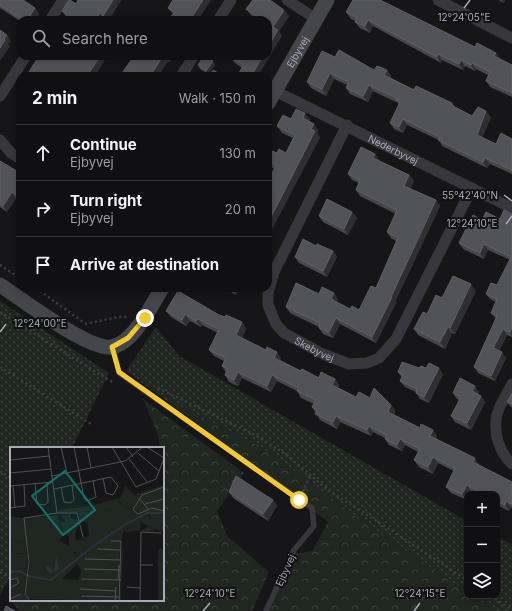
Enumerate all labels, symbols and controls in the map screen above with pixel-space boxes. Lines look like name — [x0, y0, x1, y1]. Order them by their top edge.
text: 12°24'05"E — [437, 11, 491, 23]
search box — [16, 16, 272, 60]
icon: search — [30, 27, 52, 49]
text: Search here — [62, 29, 148, 48]
street label: Ejbyvej — [284, 34, 311, 69]
text: 2 min — [32, 88, 77, 108]
text: Walk · 150 m — [179, 90, 256, 106]
street label: Nederbyvej — [366, 132, 420, 167]
text: Continue — [70, 135, 137, 154]
icon: ahead — [32, 142, 54, 164]
text: 130 m — [219, 145, 256, 161]
text: Ejbyvej — [70, 154, 114, 170]
text: 55°42'40"N — [442, 189, 498, 201]
text: Turn right — [70, 191, 142, 210]
icon: right — [32, 198, 54, 220]
text: 20 m — [225, 201, 256, 217]
text: Ejbyvej — [70, 210, 114, 226]
text: 12°24'10"E — [446, 217, 498, 229]
icon: arrive — [32, 254, 54, 276]
text: Arrive at destination — [70, 255, 219, 274]
route end — [136, 309, 154, 327]
text: 12°24'00"E — [13, 317, 67, 329]
street label: Skebyvej — [293, 334, 336, 364]
inset map — [10, 447, 164, 601]
route start — [290, 491, 308, 509]
map controls — [464, 491, 500, 599]
button: + — [464, 491, 500, 527]
button: − — [464, 527, 500, 563]
street label: Ejbyvej — [273, 552, 297, 588]
button: layers — [464, 563, 500, 599]
text: 12°24'10"E — [184, 587, 236, 599]
text: 12°24'15"E — [395, 587, 445, 599]

